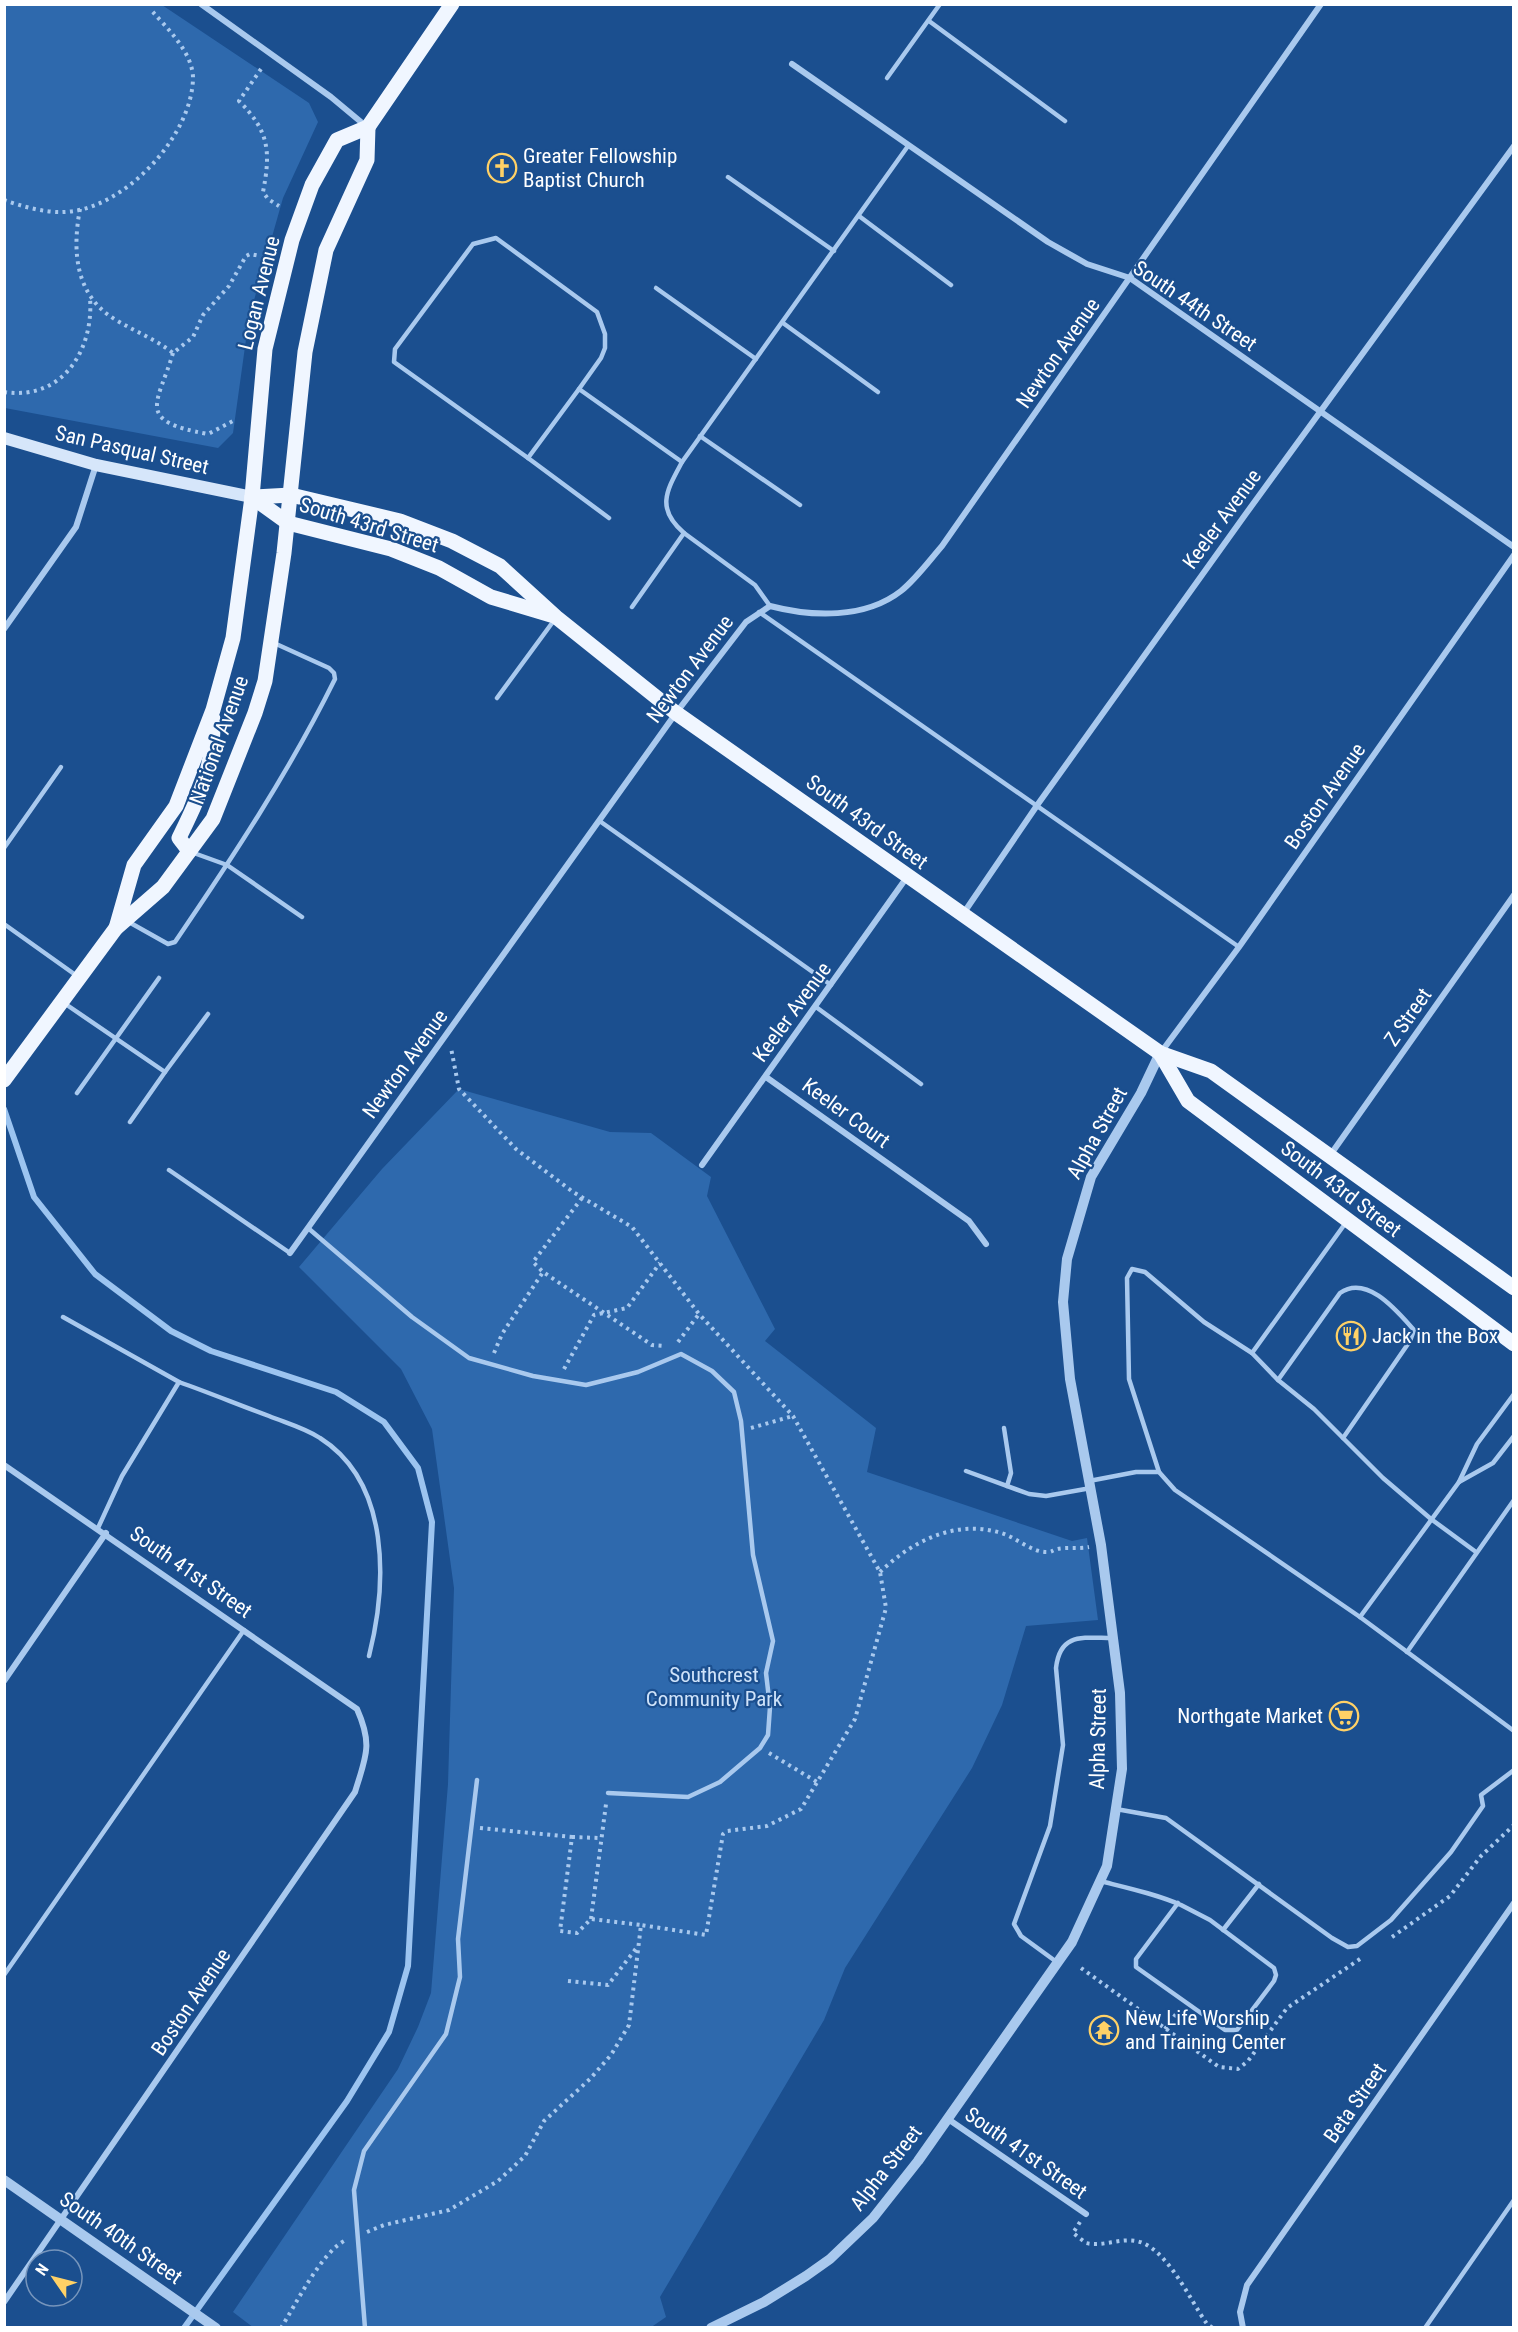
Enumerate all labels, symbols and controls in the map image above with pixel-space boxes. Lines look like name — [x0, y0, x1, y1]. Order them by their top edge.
place label: Greater Fellowship Baptist Church — [523, 144, 677, 192]
church icon: Greater Fellowship Baptist Church — [486, 152, 518, 184]
street label: Logan Avenue — [233, 233, 285, 352]
street label: South 44th Street — [1129, 256, 1261, 356]
street label: Newton Avenue — [1011, 293, 1105, 413]
street label: San Pasqual Street — [53, 421, 211, 479]
street label: Keeler Avenue — [1178, 464, 1266, 573]
street label: South 43rd Street — [297, 492, 441, 558]
street label: Newton Avenue — [642, 610, 738, 728]
street label: National Avenue — [185, 672, 253, 808]
street label: Boston Avenue — [1280, 738, 1370, 854]
street label: South 43rd Street — [802, 770, 932, 874]
street label: Keeler Avenue — [748, 957, 836, 1066]
street label: Z Street — [1380, 983, 1436, 1051]
street label: Newton Avenue — [358, 1005, 453, 1123]
street label: Keeler Court — [797, 1073, 895, 1153]
street label: Alpha Street — [1062, 1083, 1132, 1183]
street label: South 43rd Street — [1276, 1136, 1406, 1242]
restaurant icon: Jack in the Box — [1335, 1320, 1367, 1352]
place label: Jack in the Box — [1372, 1324, 1498, 1348]
street label: South 41st Street — [125, 1521, 257, 1623]
park label: Southcrest Community Park — [646, 1663, 783, 1711]
street label: Alpha Street — [1085, 1688, 1111, 1790]
supermarket icon: Northgate Market — [1328, 1700, 1360, 1732]
place label: Northgate Market — [1177, 1704, 1323, 1728]
street label: Boston Avenue — [146, 1944, 236, 2060]
place label: New Life Worship and Training Center — [1125, 2006, 1286, 2054]
temple icon: New Life Worship and Training Center — [1088, 2014, 1120, 2046]
street label: Beta Street — [1319, 2059, 1391, 2147]
street label: South 41st Street — [960, 2102, 1092, 2204]
street label: Alpha Street — [845, 2121, 927, 2215]
street label: South 40th Street — [55, 2187, 187, 2289]
north arrow — [24, 2248, 84, 2308]
text: N — [32, 2260, 53, 2279]

